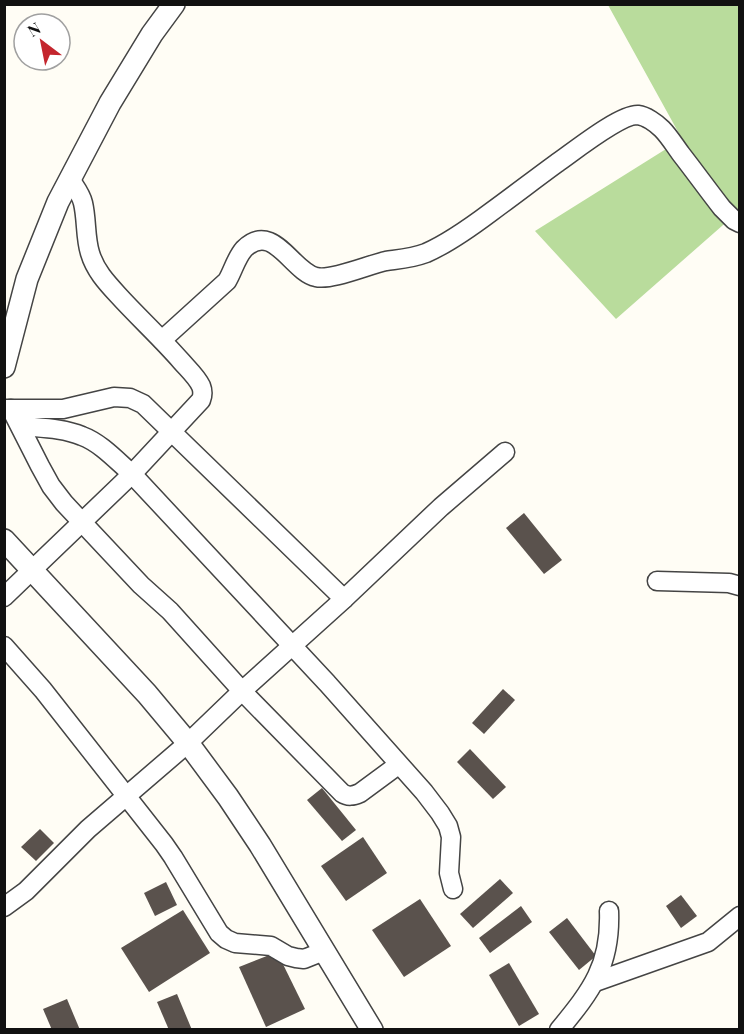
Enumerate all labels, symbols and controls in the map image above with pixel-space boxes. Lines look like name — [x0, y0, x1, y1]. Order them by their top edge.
north arrow — [12, 12, 72, 72]
text: N — [23, 17, 45, 41]

